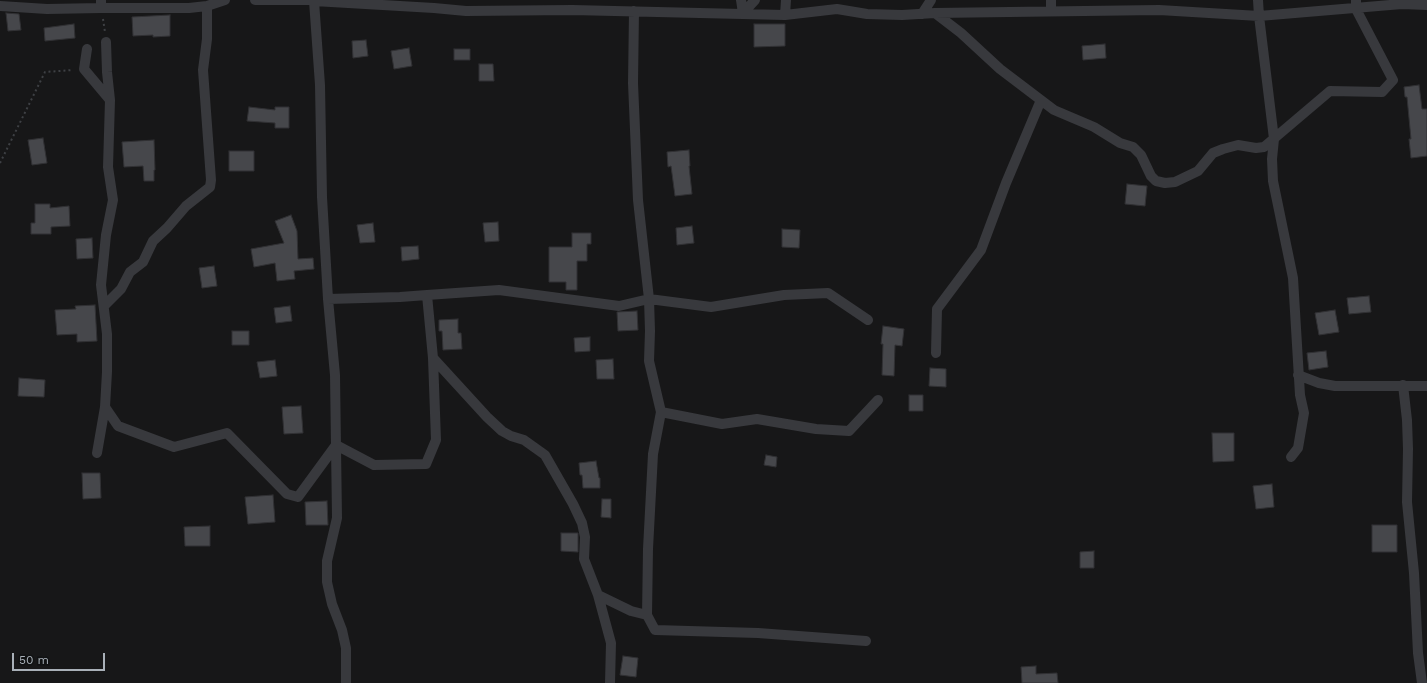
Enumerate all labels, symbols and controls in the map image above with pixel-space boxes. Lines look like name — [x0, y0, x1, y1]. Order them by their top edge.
scale bar — [14, 645, 107, 671]
text: 50 m — [19, 653, 49, 667]

